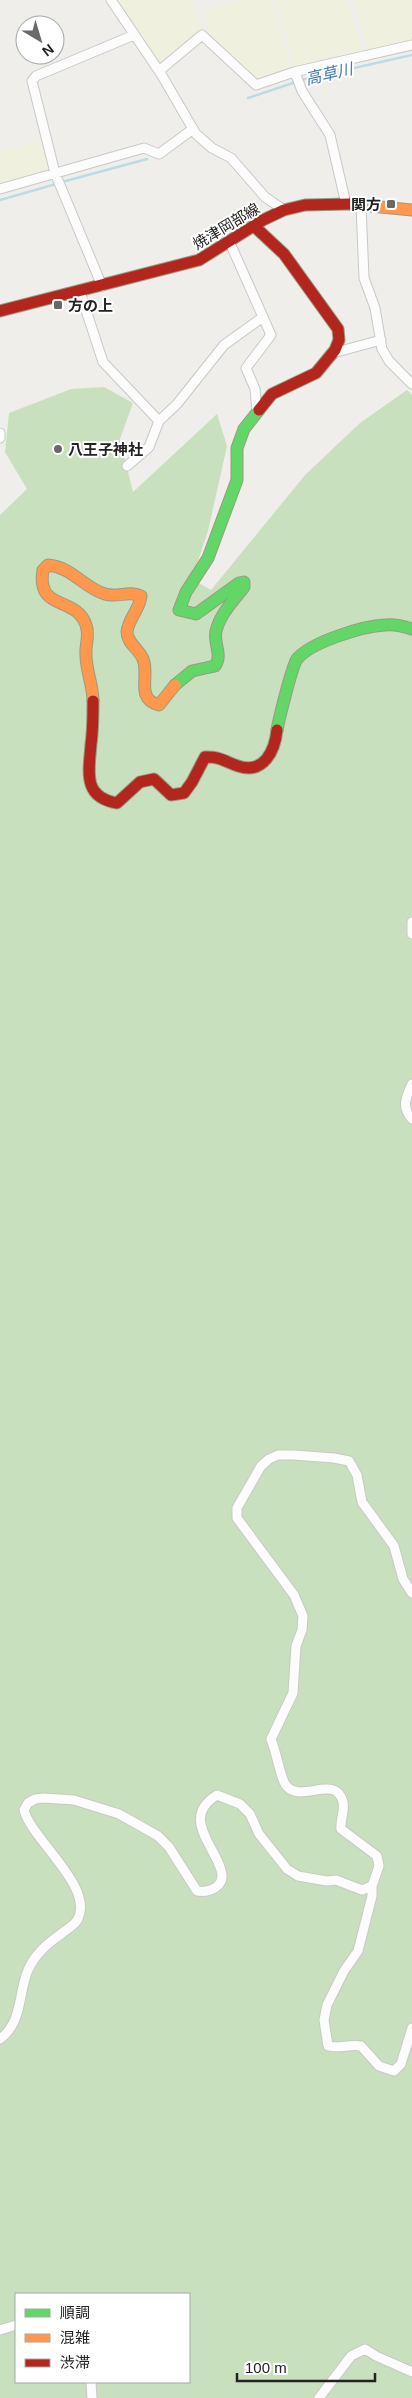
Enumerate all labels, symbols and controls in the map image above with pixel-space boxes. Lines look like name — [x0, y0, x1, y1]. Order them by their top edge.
north arrow — [15, 15, 65, 65]
text: N — [39, 41, 57, 60]
water label: 高草川 — [304, 60, 356, 88]
place label: 関方 — [351, 196, 381, 213]
marker: 関方 — [385, 198, 397, 210]
street label: 焼津岡部線 — [189, 199, 263, 253]
place label: 方の上 — [68, 297, 113, 314]
marker: 方の上 — [52, 299, 64, 311]
place label: 八王子神社 — [68, 441, 143, 458]
marker: 八王子神社 — [52, 443, 64, 455]
legend — [15, 2293, 190, 2383]
text: 順調 — [60, 2304, 90, 2321]
text: 混雑 — [60, 2329, 90, 2346]
scale bar — [237, 2350, 374, 2382]
text: 渋滞 — [60, 2354, 90, 2371]
text: 100 m — [245, 2359, 287, 2376]

